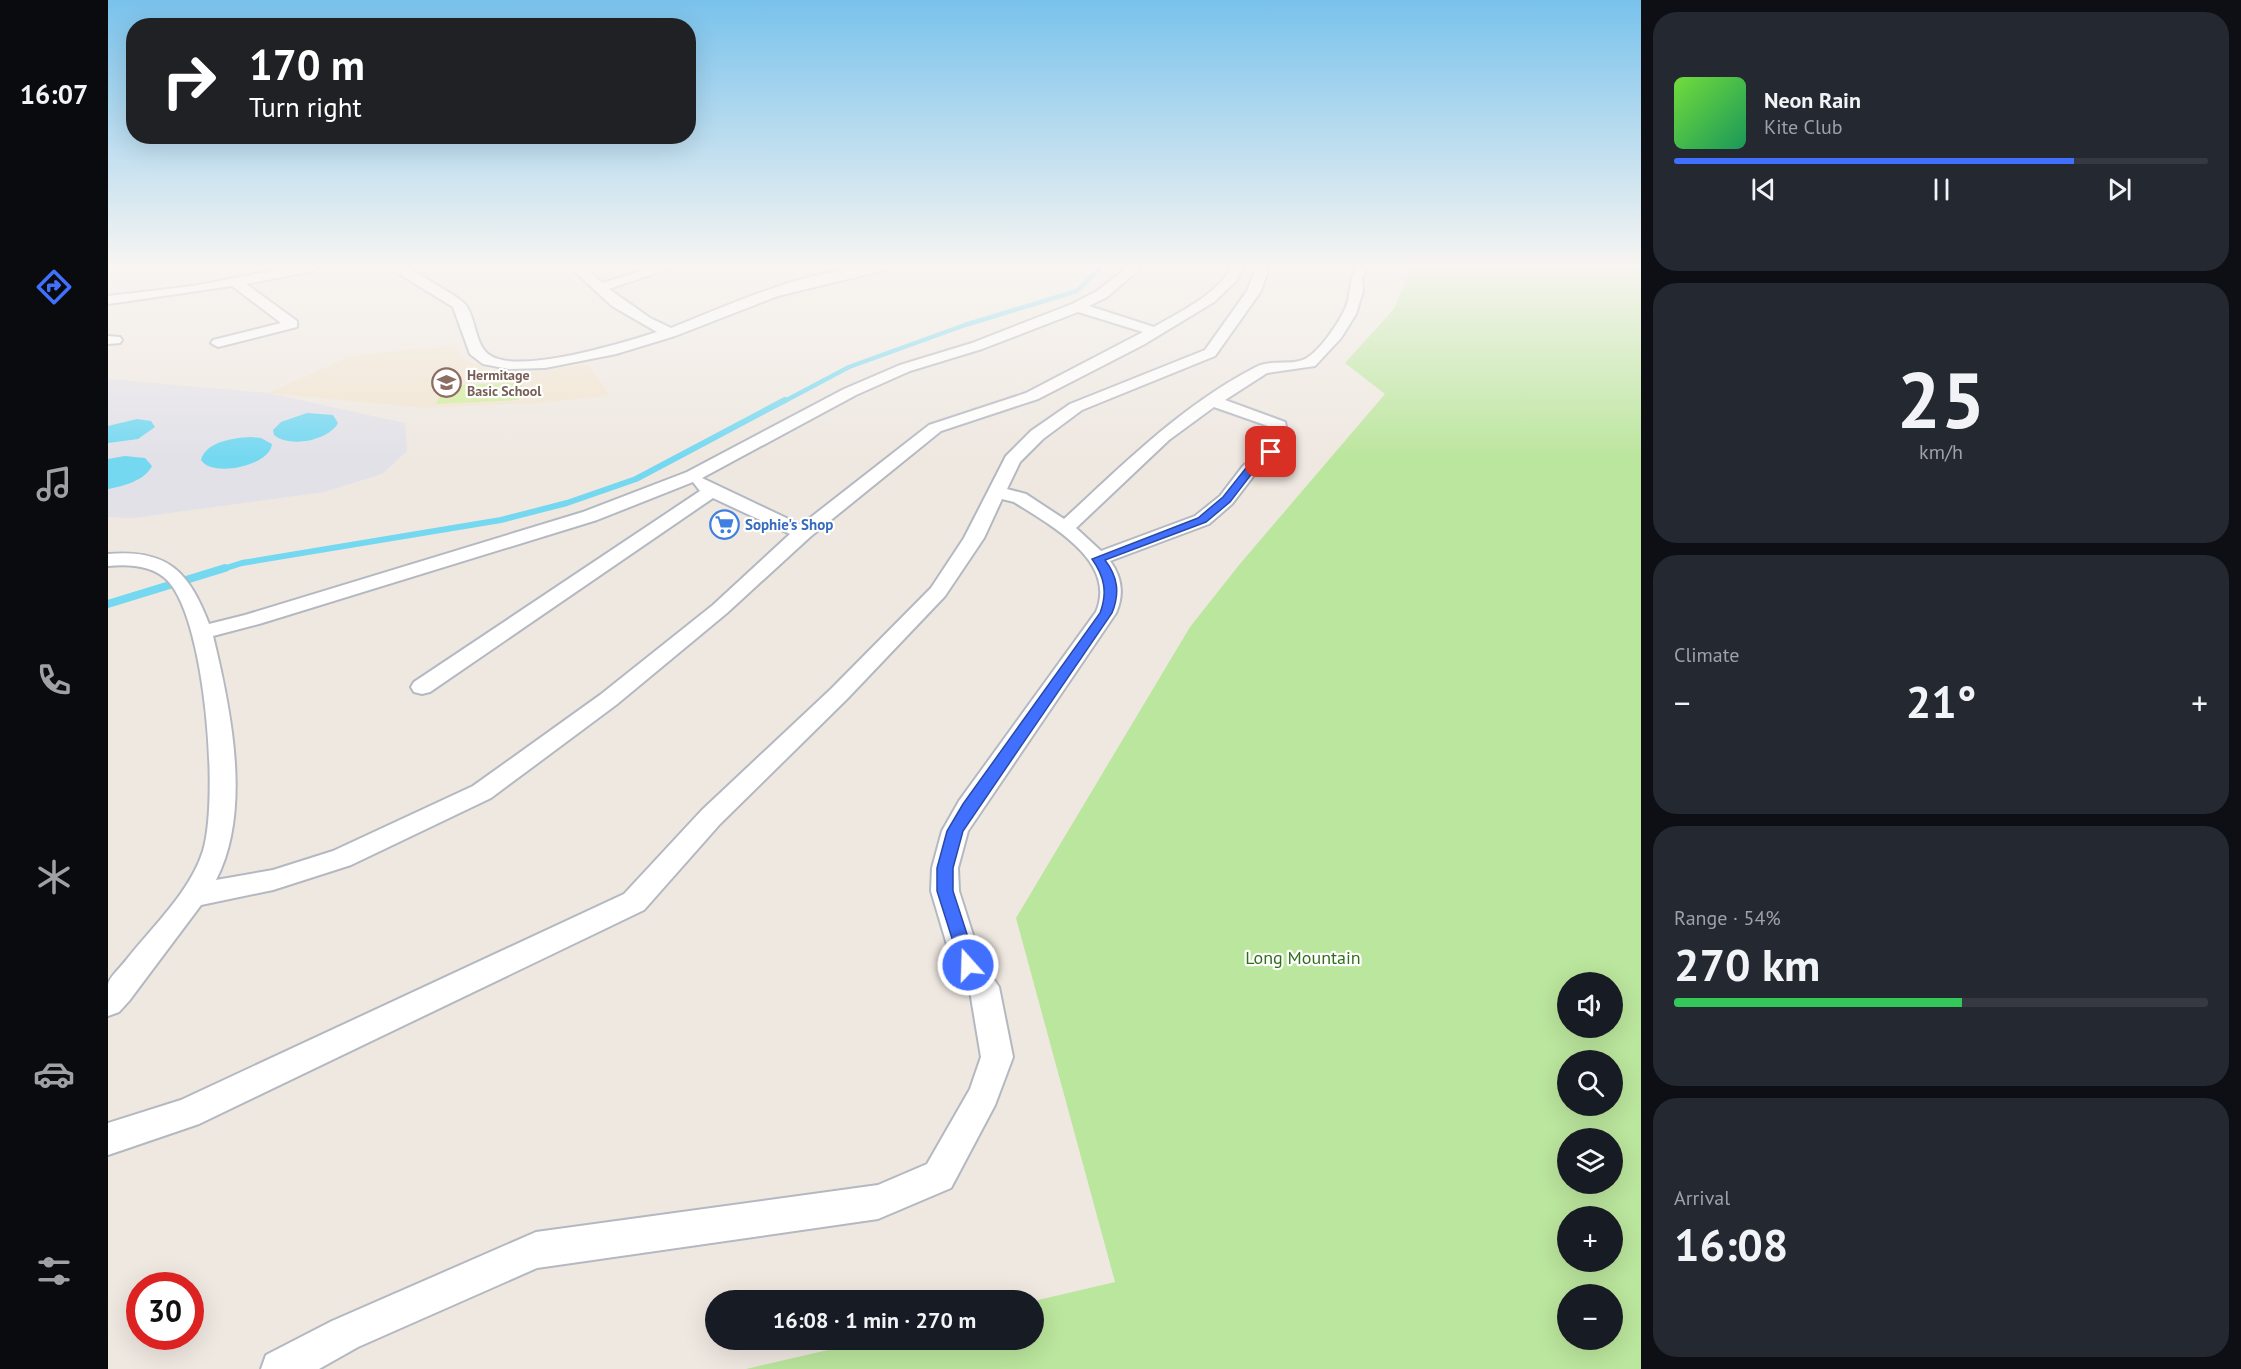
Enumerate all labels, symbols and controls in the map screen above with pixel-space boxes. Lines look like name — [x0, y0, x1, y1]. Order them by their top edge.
text: 170 m — [249, 37, 365, 92]
icon: right — [150, 42, 228, 120]
text: 16:07 — [20, 77, 88, 111]
text: Neon Rain — [1764, 86, 1861, 114]
text: Turn right — [249, 90, 362, 124]
text: Kite Club — [1764, 114, 1842, 140]
icon: previous — [1747, 173, 1780, 206]
icon: pause — [1925, 173, 1958, 206]
icon: next — [2103, 173, 2136, 206]
icon: directions — [33, 266, 75, 308]
text: 25 — [1897, 349, 1985, 450]
place label: Hermitage Basic School — [467, 366, 542, 400]
school or university icon: Hermitage Basic School — [430, 367, 462, 399]
pin — [1245, 426, 1296, 477]
icon: arrive — [1254, 435, 1287, 468]
text: km/h — [1919, 439, 1963, 465]
icon: music — [33, 463, 75, 505]
supermarket icon: Sophie's Shop — [708, 509, 740, 541]
place label: Sophie's Shop — [745, 515, 833, 534]
text: Climate — [1674, 642, 1740, 668]
icon: phone — [33, 659, 75, 701]
text: 21° — [1906, 672, 1976, 730]
text: − — [1674, 681, 1691, 724]
text: + — [2191, 681, 2208, 724]
icon: climate — [33, 856, 75, 898]
text: Range · 54% — [1674, 905, 1781, 931]
position arrow — [936, 933, 1000, 997]
text: 270 km — [1674, 935, 1820, 993]
park label: Long Mountain — [1245, 946, 1361, 969]
map controls — [1557, 972, 1623, 1350]
button: sound — [1557, 972, 1623, 1038]
button: search — [1557, 1050, 1623, 1116]
icon: car — [33, 1053, 75, 1095]
button: layers — [1557, 1128, 1623, 1194]
text: Arrival — [1674, 1185, 1730, 1211]
button: + — [1557, 1206, 1623, 1272]
text: 16:08 — [1674, 1215, 1788, 1273]
icon: filters — [33, 1250, 75, 1292]
speed limit sign: 30 — [126, 1272, 204, 1350]
button: − — [1557, 1284, 1623, 1350]
text: 16:08 · 1 min · 270 m — [773, 1306, 976, 1334]

